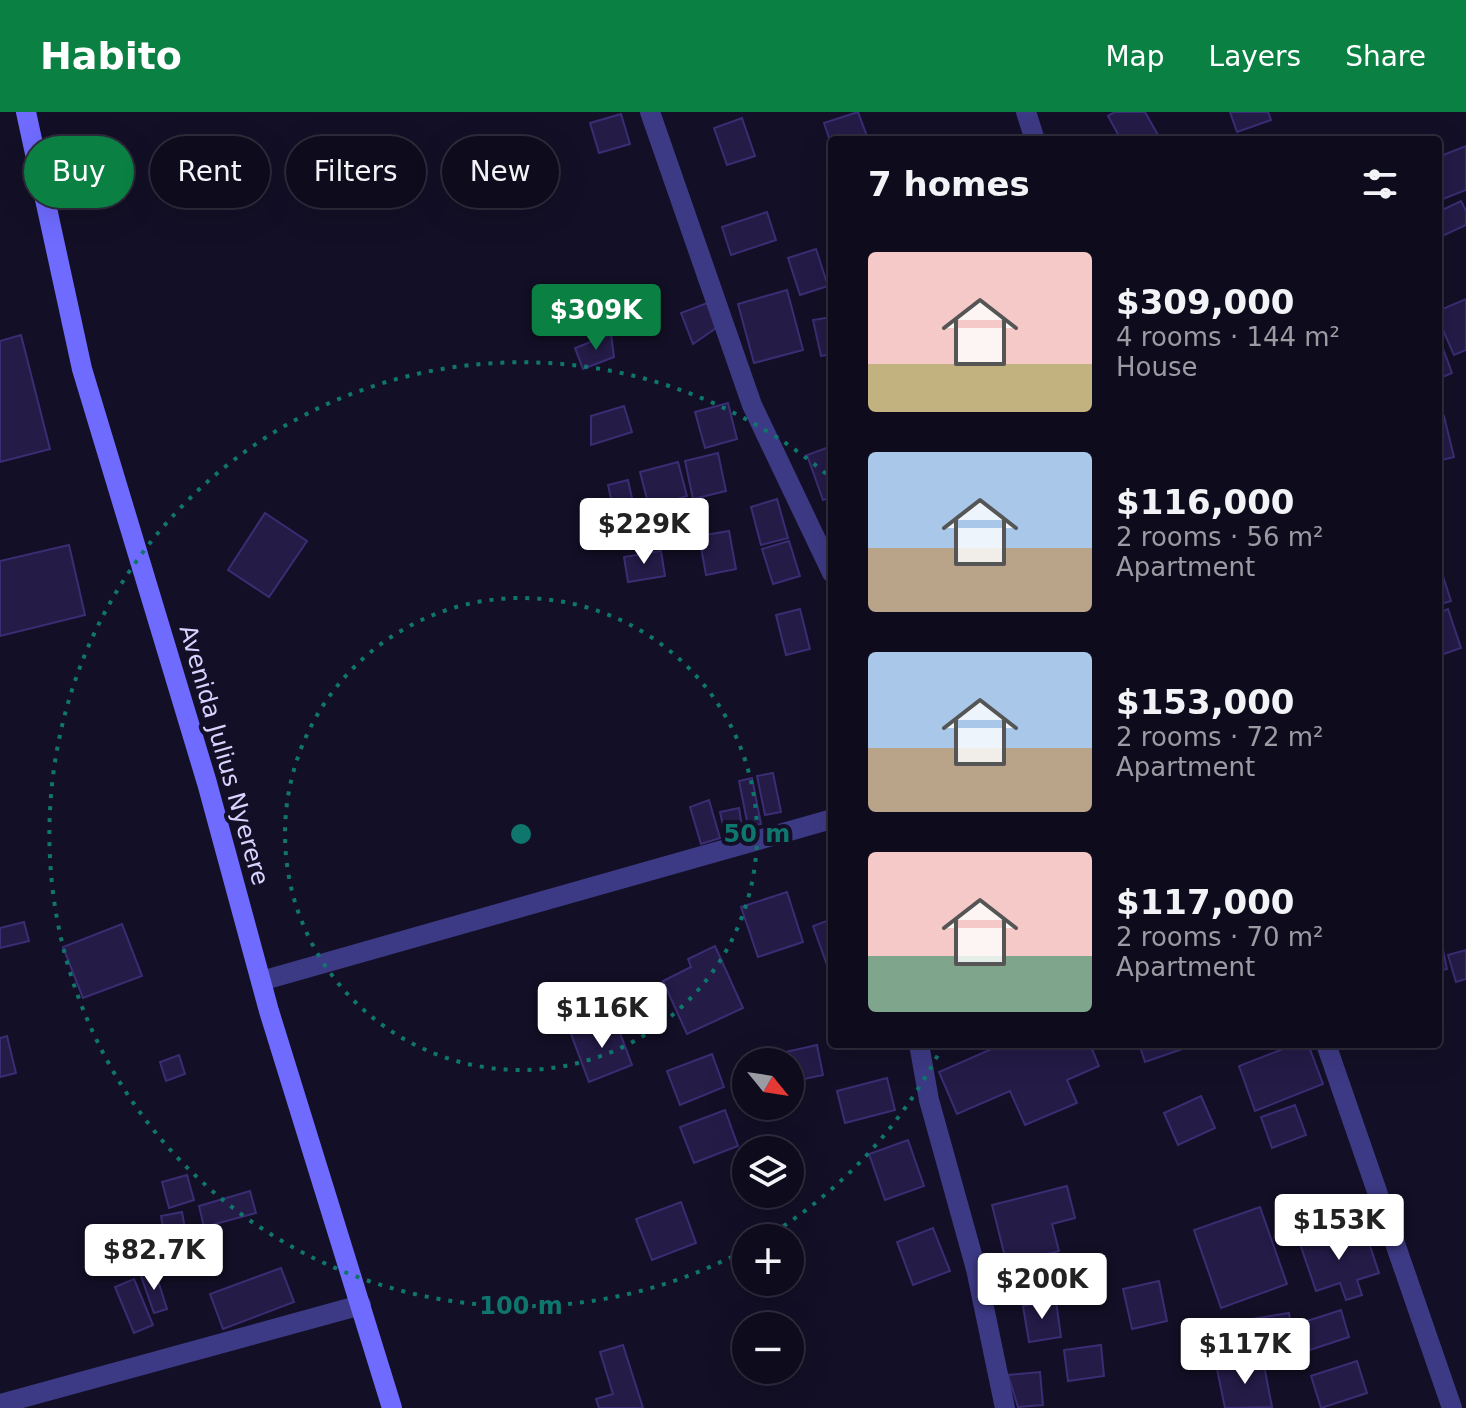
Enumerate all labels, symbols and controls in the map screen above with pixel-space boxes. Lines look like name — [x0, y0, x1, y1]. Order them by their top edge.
text: Habito — [40, 34, 182, 78]
text: Map — [1105, 40, 1165, 73]
text: Layers — [1209, 40, 1301, 73]
text: Share — [1345, 40, 1426, 73]
chip: Buy — [24, 136, 134, 208]
chip: Rent — [150, 136, 270, 208]
chip: Filters — [286, 136, 426, 208]
chip: New — [442, 136, 559, 208]
icon: filters — [1358, 162, 1402, 206]
text: 7 homes — [868, 164, 1030, 204]
text: $309,000 — [1116, 282, 1295, 322]
pin: $309K — [540, 284, 652, 352]
icon: home — [932, 284, 1028, 380]
text: $309K — [550, 295, 642, 325]
text: 4 rooms · 144 m² — [1116, 322, 1340, 352]
text: House — [1116, 352, 1197, 382]
text: $116,000 — [1116, 482, 1295, 522]
icon: home — [932, 484, 1028, 580]
pin: $229K — [588, 498, 700, 566]
text: $229K — [598, 509, 690, 539]
text: 2 rooms · 56 m² — [1116, 522, 1324, 552]
text: Apartment — [1116, 552, 1255, 582]
street label: Avenida Julius Nyerere — [173, 622, 275, 888]
text: $153,000 — [1116, 682, 1295, 722]
icon: home — [932, 684, 1028, 780]
text: 2 rooms · 72 m² — [1116, 722, 1324, 752]
text: Apartment — [1116, 752, 1255, 782]
centre of rings — [507, 820, 535, 848]
text: 50 m — [724, 820, 790, 848]
text: $117,000 — [1116, 882, 1295, 922]
icon: home — [932, 884, 1028, 980]
text: 2 rooms · 70 m² — [1116, 922, 1324, 952]
text: Apartment — [1116, 952, 1255, 982]
pin: $116K — [546, 982, 658, 1050]
text: $116K — [556, 993, 648, 1023]
north arrow — [732, 1048, 804, 1120]
map controls — [732, 1048, 804, 1384]
button: layers — [732, 1136, 804, 1208]
pin: $153K — [1283, 1194, 1395, 1262]
text: $153K — [1293, 1205, 1385, 1235]
pin: $82.7K — [89, 1224, 219, 1292]
button: + — [732, 1224, 804, 1296]
text: $82.7K — [103, 1235, 205, 1265]
pin: $200K — [986, 1253, 1098, 1321]
text: $200K — [996, 1264, 1088, 1294]
text: 100 m — [479, 1292, 563, 1320]
button: − — [732, 1312, 804, 1384]
pin: $117K — [1189, 1318, 1301, 1386]
text: $117K — [1199, 1329, 1291, 1359]

